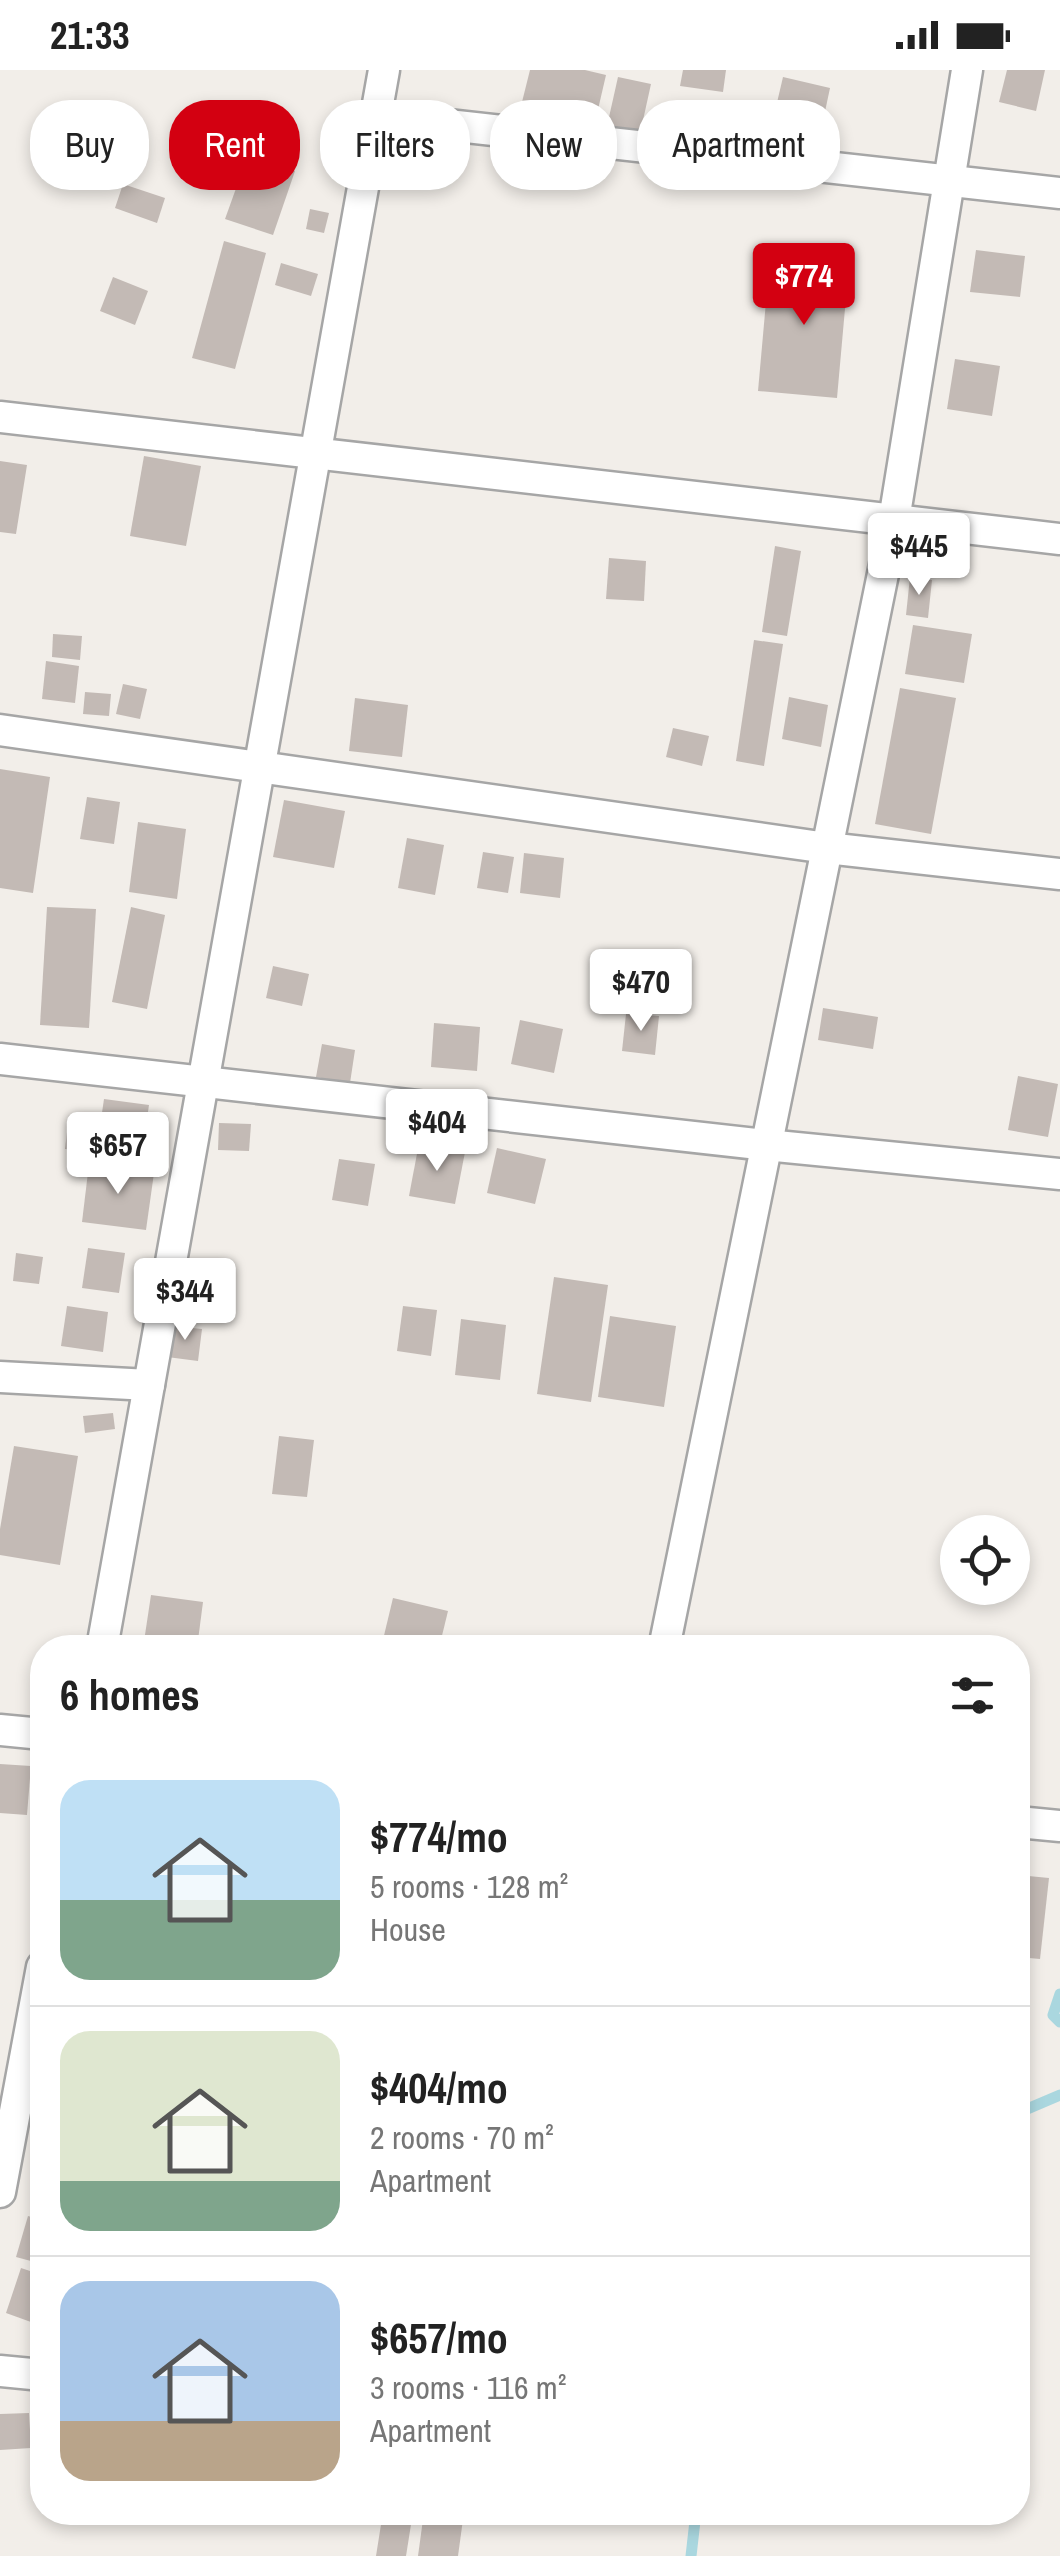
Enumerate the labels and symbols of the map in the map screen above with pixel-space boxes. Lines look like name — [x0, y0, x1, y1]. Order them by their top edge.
pin: $774 — [745, 243, 863, 328]
pin: $445 — [860, 513, 978, 598]
pin: $470 — [582, 949, 700, 1034]
pin: $404 — [378, 1089, 496, 1174]
pin: $657 — [59, 1112, 177, 1197]
pin: $344 — [126, 1258, 244, 1343]

